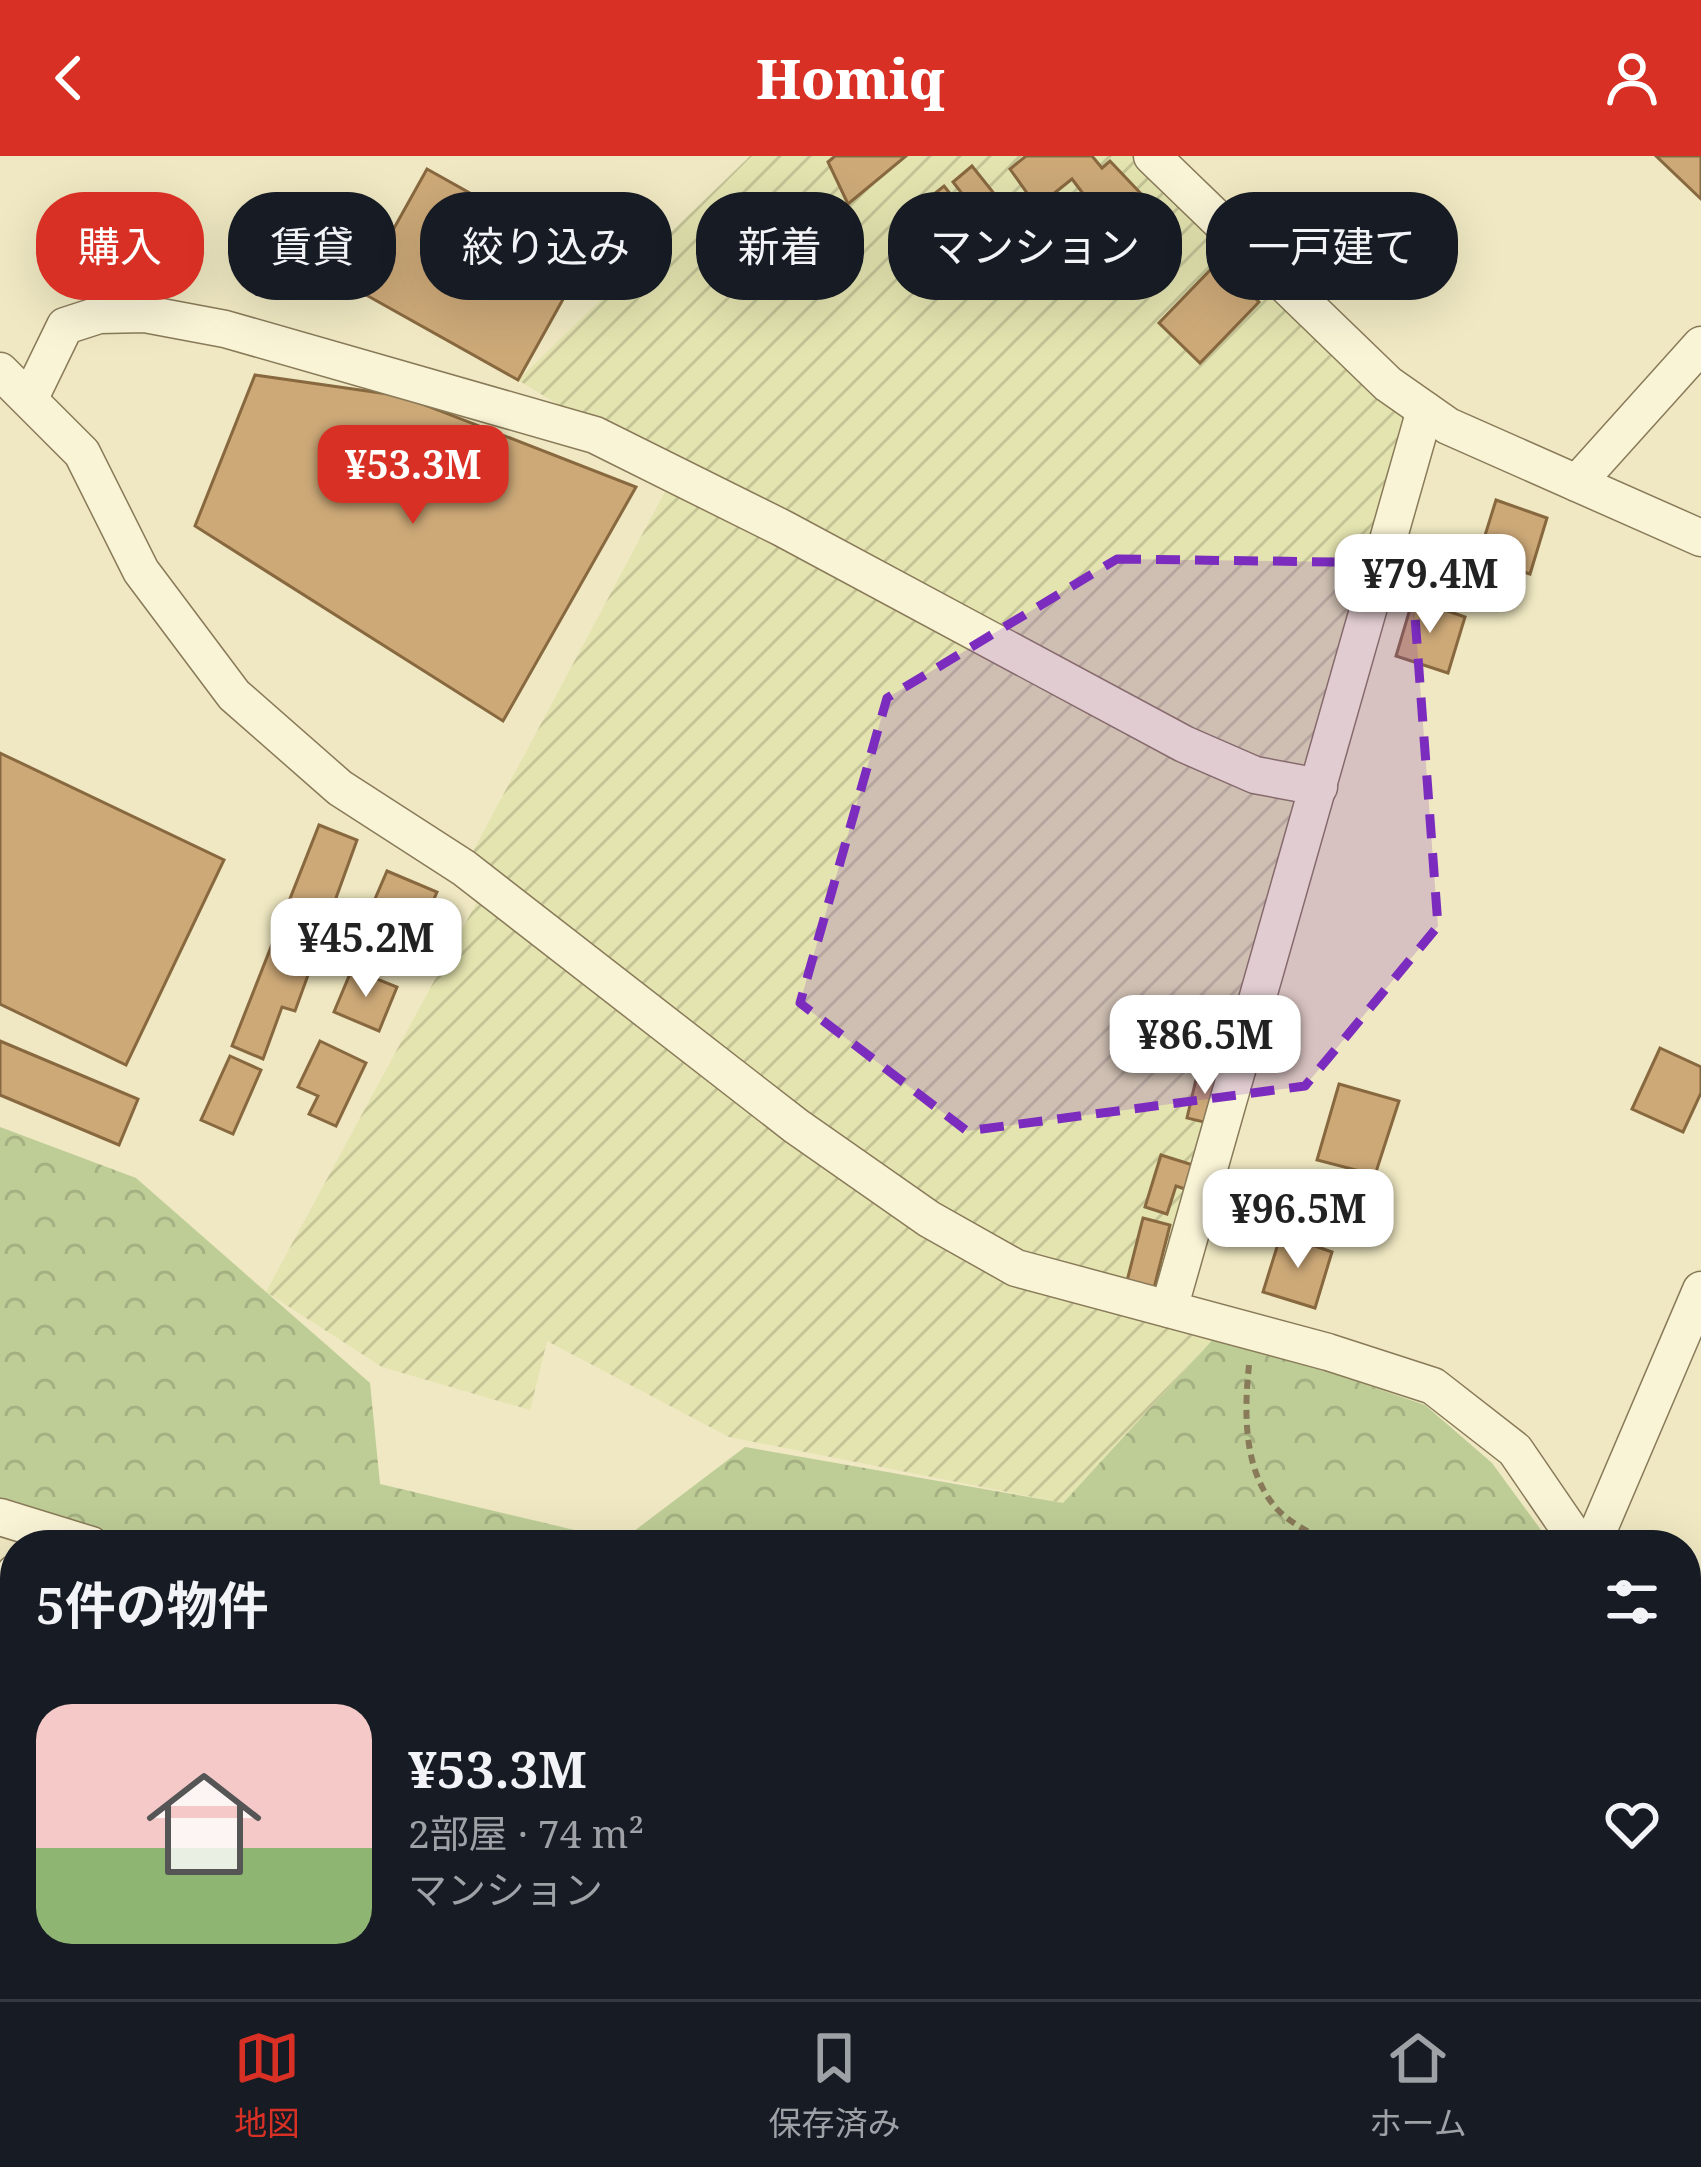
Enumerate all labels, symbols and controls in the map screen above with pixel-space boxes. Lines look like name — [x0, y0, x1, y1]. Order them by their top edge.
text: Homiq — [756, 41, 945, 115]
icon: back — [36, 45, 102, 111]
icon: person — [1599, 45, 1665, 111]
chip: 購入 — [36, 192, 204, 300]
chip: 賃貸 — [228, 192, 396, 300]
chip: 絞り込み — [420, 192, 672, 300]
chip: 新着 — [696, 192, 864, 300]
chip: マンション — [888, 192, 1182, 300]
chip: 一戸建て — [1206, 192, 1458, 300]
pin: ¥53.3M — [315, 425, 511, 527]
text: ¥53.3M — [345, 437, 481, 490]
pin: ¥79.4M — [1332, 534, 1528, 636]
text: ¥79.4M — [1362, 546, 1498, 599]
pin: ¥45.2M — [268, 898, 464, 1000]
text: ¥45.2M — [298, 910, 434, 963]
pin: ¥86.5M — [1107, 995, 1303, 1097]
text: ¥86.5M — [1137, 1007, 1273, 1060]
pin: ¥96.5M — [1200, 1169, 1396, 1271]
text: ¥96.5M — [1230, 1181, 1366, 1234]
text: 5件の物件 — [36, 1569, 269, 1639]
icon: filters — [1599, 1569, 1665, 1635]
text: ¥53.3M — [408, 1733, 587, 1803]
icon: home — [132, 1752, 276, 1896]
icon: heart — [1599, 1791, 1665, 1857]
text: 2部屋 · 74 m² — [408, 1806, 644, 1859]
text: マンション — [408, 1862, 603, 1915]
tab: 地図 — [234, 2025, 300, 2145]
tab: 保存済み — [768, 2025, 900, 2145]
tab: ホーム — [1369, 2025, 1467, 2145]

